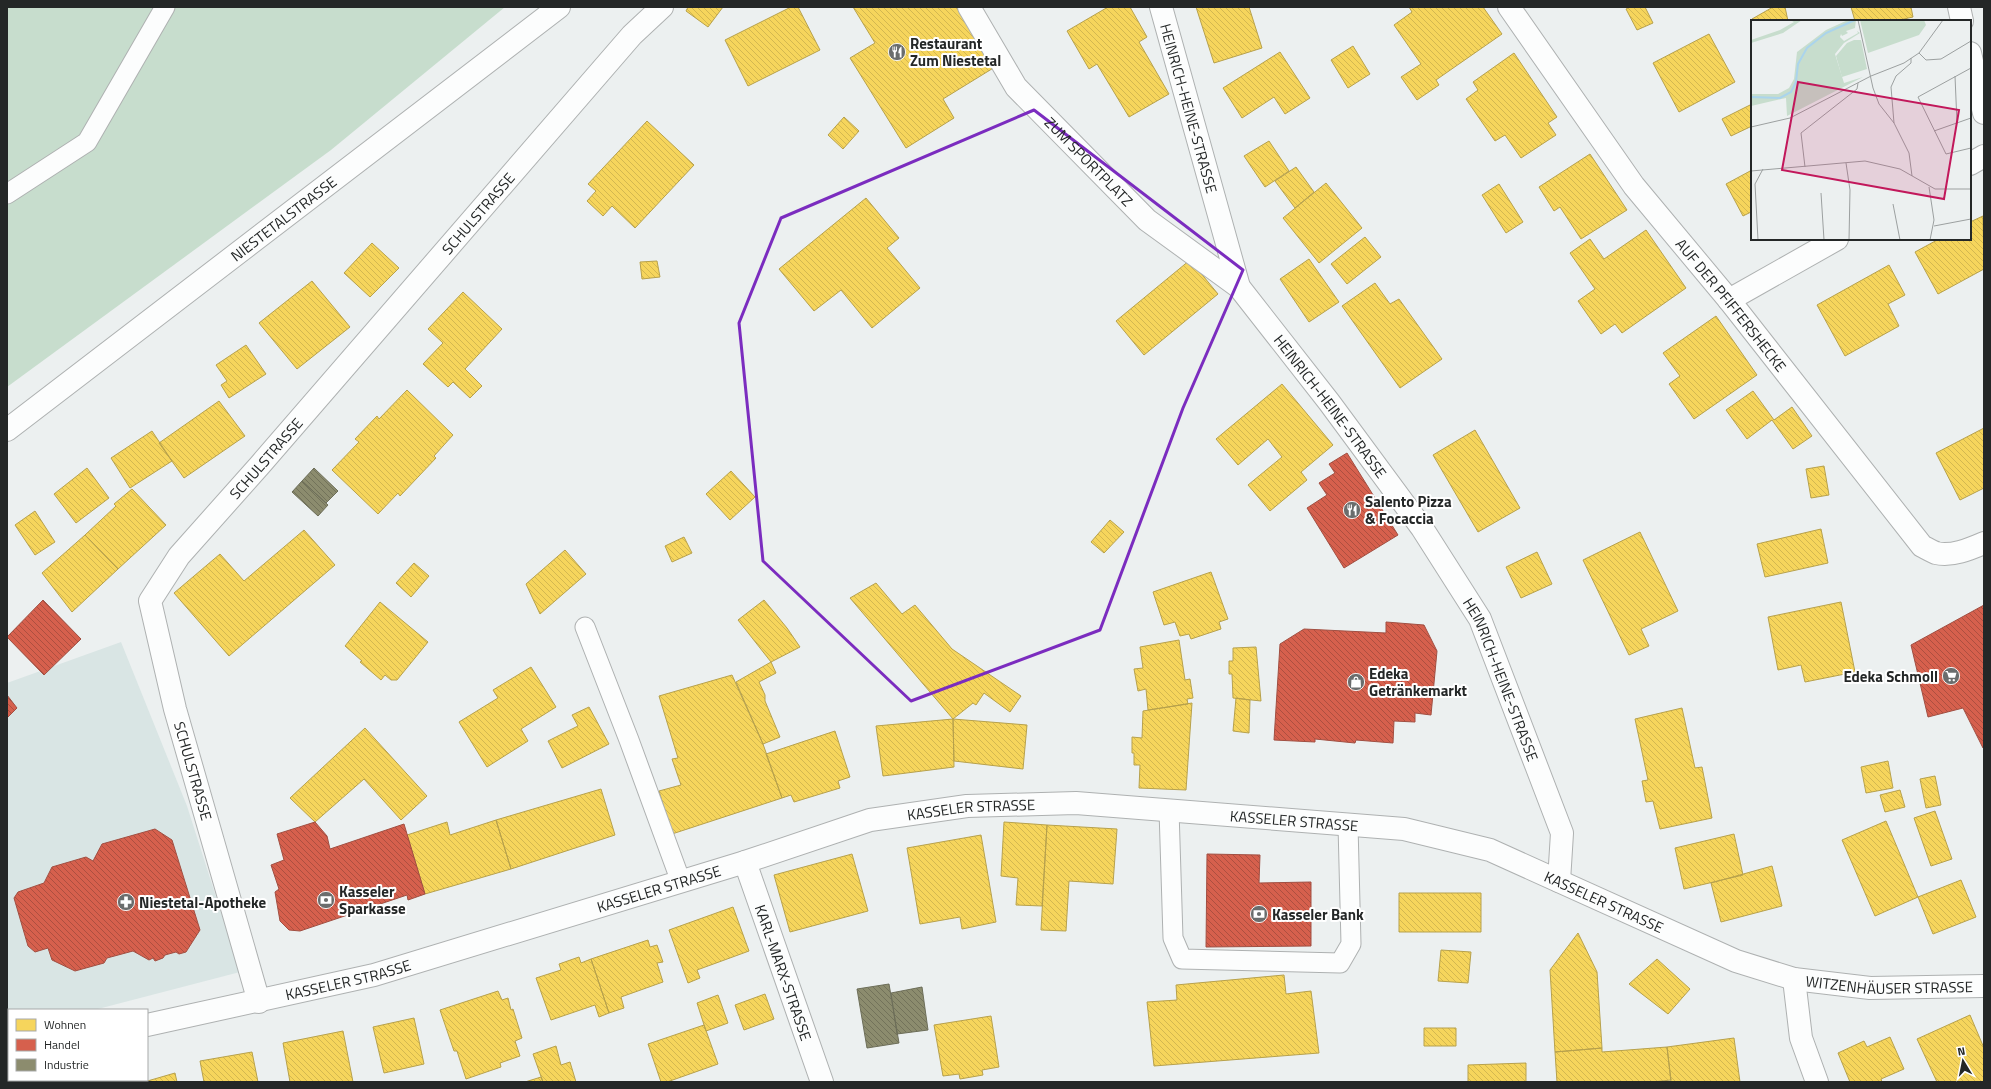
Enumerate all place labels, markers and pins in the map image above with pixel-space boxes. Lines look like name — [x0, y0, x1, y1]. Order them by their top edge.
place label: Restaurant Zum Niestetal — [910, 32, 1001, 72]
restaurant icon: Restaurant Zum Niestetal — [887, 42, 907, 62]
place label: Salento Pizza & Focaccia — [1365, 490, 1452, 530]
restaurant icon: Salento Pizza & Focaccia — [1342, 500, 1362, 520]
place label: Edeka Getränkemarkt — [1369, 662, 1468, 702]
place label: Edeka Schmoll — [1843, 665, 1938, 688]
supermarket icon: Edeka Schmoll — [1941, 666, 1961, 686]
shop icon: Edeka Getränkemarkt — [1346, 672, 1366, 692]
place label: Kasseler Sparkasse — [339, 880, 406, 920]
bank icon: Kasseler Sparkasse — [316, 890, 336, 910]
place label: Niestetal-Apotheke — [139, 891, 267, 914]
pharmacy icon: Niestetal-Apotheke — [116, 892, 136, 912]
place label: Kasseler Bank — [1272, 903, 1364, 926]
bank icon: Kasseler Bank — [1249, 904, 1269, 924]

